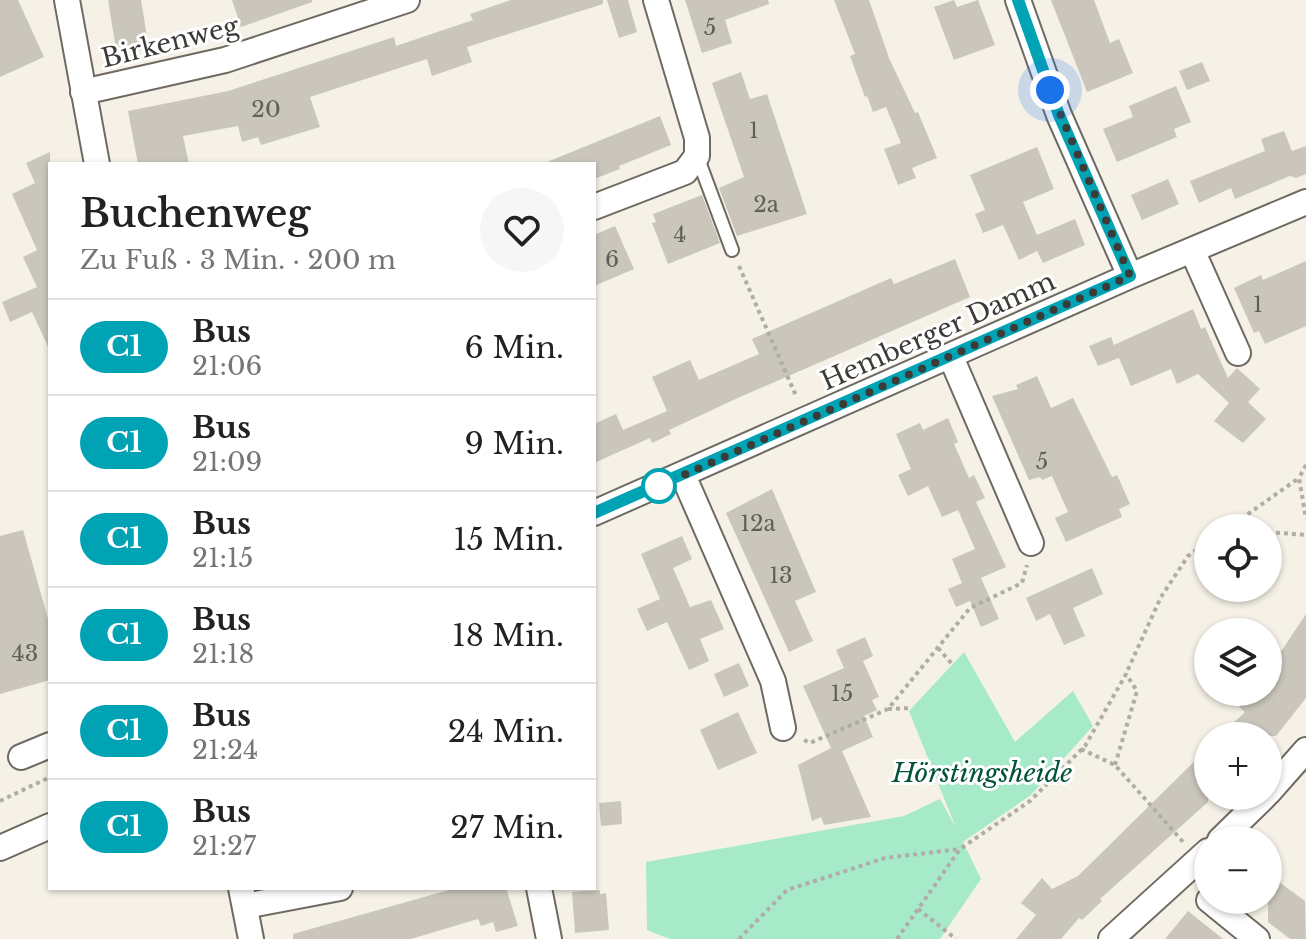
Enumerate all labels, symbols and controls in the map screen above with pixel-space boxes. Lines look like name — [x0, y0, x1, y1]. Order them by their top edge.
street label: Birkenweg — [98, 9, 243, 75]
house number: 5 — [704, 14, 716, 41]
your location — [1030, 70, 1070, 110]
house number: 20 — [251, 96, 281, 123]
house number: 1 — [749, 117, 759, 144]
button: heart — [480, 188, 564, 272]
text: Buchenweg — [80, 190, 310, 237]
house number: 2a — [753, 191, 780, 218]
house number: 4 — [674, 221, 686, 248]
text: Zu Fuß · 3 Min. · 200 m — [80, 244, 396, 276]
house number: 6 — [605, 246, 619, 273]
street label: Hemberger Damm — [816, 265, 1060, 397]
house number: 1 — [1253, 291, 1263, 318]
text: Bus — [192, 313, 251, 350]
text: C1 — [106, 329, 142, 364]
text: 6 Min. — [465, 329, 564, 366]
text: 21:06 — [192, 350, 262, 382]
text: Bus — [192, 409, 251, 446]
text: C1 — [106, 425, 142, 460]
text: 9 Min. — [465, 425, 564, 462]
text: 21:09 — [192, 446, 262, 478]
house number: 5 — [1036, 448, 1048, 475]
unlabelled marker — [642, 469, 676, 503]
text: Bus — [192, 505, 251, 542]
house number: 12a — [740, 510, 777, 537]
map controls — [1194, 514, 1282, 914]
button: locate — [1194, 514, 1282, 602]
text: C1 — [106, 521, 142, 556]
text: 15 Min. — [453, 521, 564, 558]
text: 21:15 — [192, 542, 253, 574]
house number: 13 — [769, 562, 793, 589]
text: Bus — [192, 601, 251, 638]
text: C1 — [106, 617, 142, 652]
text: 18 Min. — [452, 617, 564, 654]
button: layers — [1194, 618, 1282, 706]
text: 21:18 — [192, 638, 254, 670]
house number: 43 — [12, 640, 38, 667]
house number: 15 — [831, 680, 853, 707]
text: Bus — [192, 697, 251, 734]
text: C1 — [106, 713, 142, 748]
text: 24 Min. — [448, 713, 564, 750]
button: + — [1194, 722, 1282, 810]
text: 21:24 — [192, 734, 258, 766]
park label: Hörstingsheide — [891, 757, 1072, 789]
text: Bus — [192, 793, 251, 830]
text: C1 — [106, 809, 142, 844]
text: 27 Min. — [450, 809, 564, 846]
button: − — [1194, 826, 1282, 914]
text: 21:27 — [192, 830, 256, 862]

